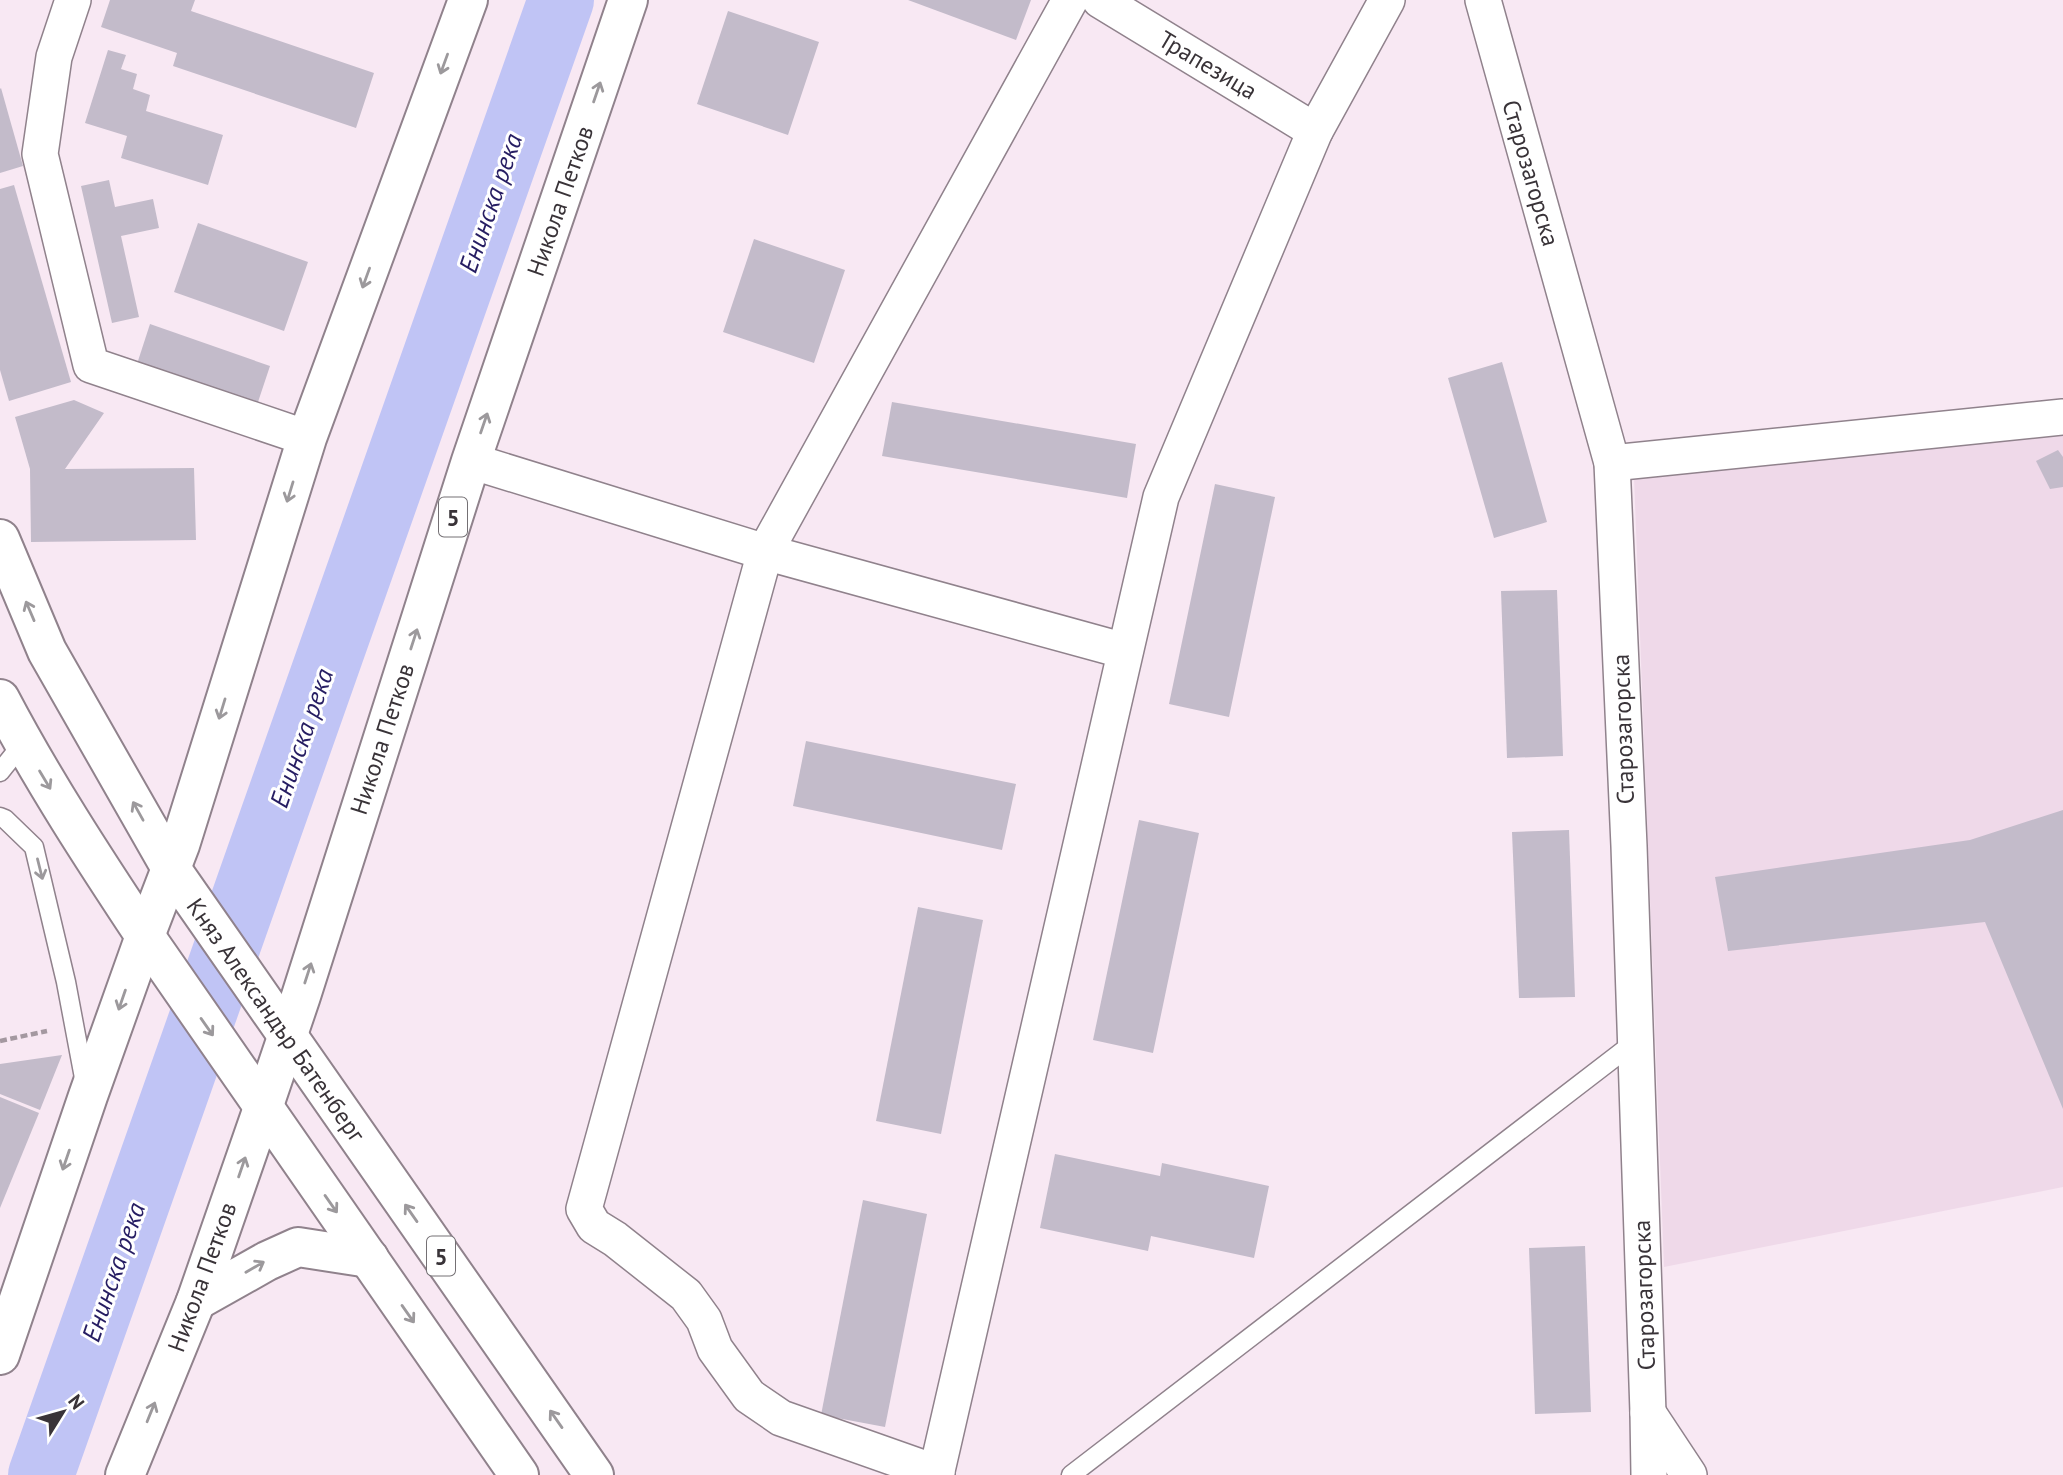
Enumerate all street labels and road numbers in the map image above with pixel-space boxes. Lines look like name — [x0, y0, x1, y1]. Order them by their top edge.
street label: Трапезица — [1153, 24, 1263, 106]
street label: Старозагорска — [1495, 96, 1567, 250]
street label: Никола Петков — [520, 122, 600, 280]
road number: 5 — [439, 498, 467, 537]
street label: Старозагорска — [1605, 653, 1641, 805]
street label: Никола Петков — [343, 659, 421, 819]
street label: Княз Александър Батенберг — [180, 892, 372, 1148]
street label: Никола Петков — [161, 1198, 243, 1356]
street label: Старозагорска — [1626, 1219, 1662, 1371]
road number: 5 — [427, 1236, 455, 1275]

